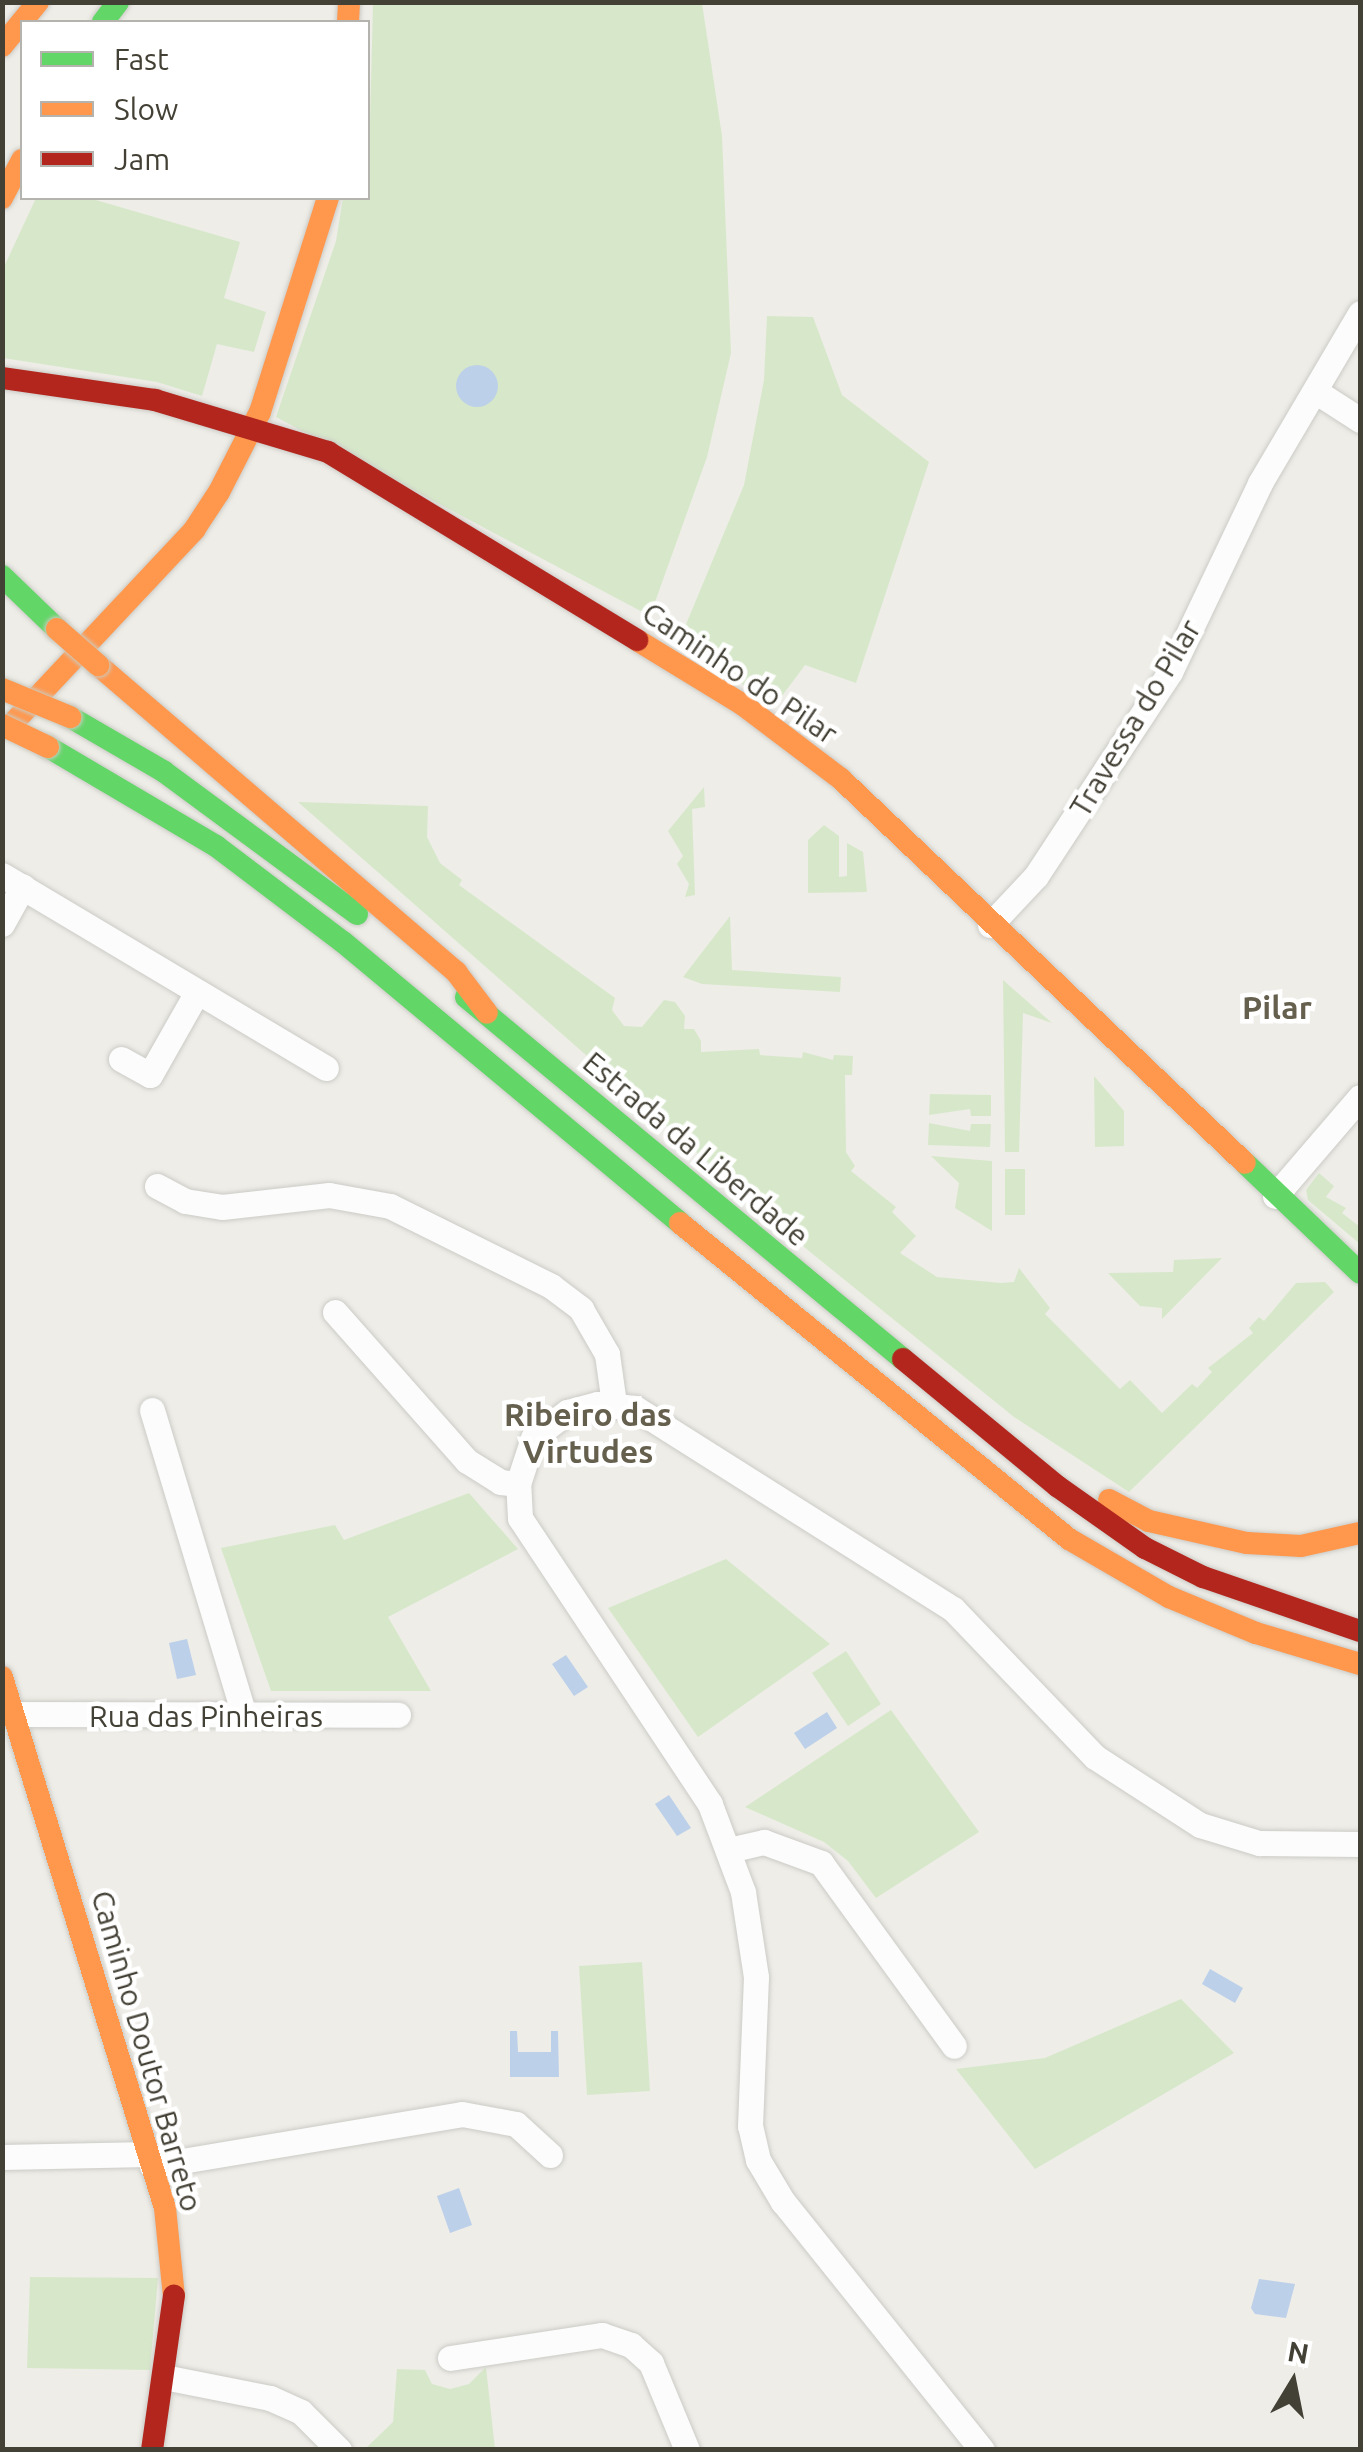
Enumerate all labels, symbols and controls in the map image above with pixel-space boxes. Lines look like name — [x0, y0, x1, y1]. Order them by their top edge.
legend — [20, 20, 370, 200]
text: Fast — [114, 42, 169, 76]
text: Slow — [114, 92, 178, 126]
text: Jam — [114, 142, 170, 176]
street label: Caminho do Pilar — [636, 594, 844, 752]
street label: Travessa do Pilar — [1062, 613, 1208, 823]
district label: Pilar — [1242, 988, 1312, 1026]
street label: Estrada da Liberdade — [576, 1044, 816, 1254]
district label: Ribeiro das Virtudes — [504, 1396, 672, 1471]
street label: Rua das Pinheiras — [89, 1698, 323, 1734]
street label: Caminho Doutor Barreto — [84, 1886, 210, 2216]
north arrow — [1243, 2332, 1343, 2432]
text: N — [1285, 2335, 1311, 2369]

